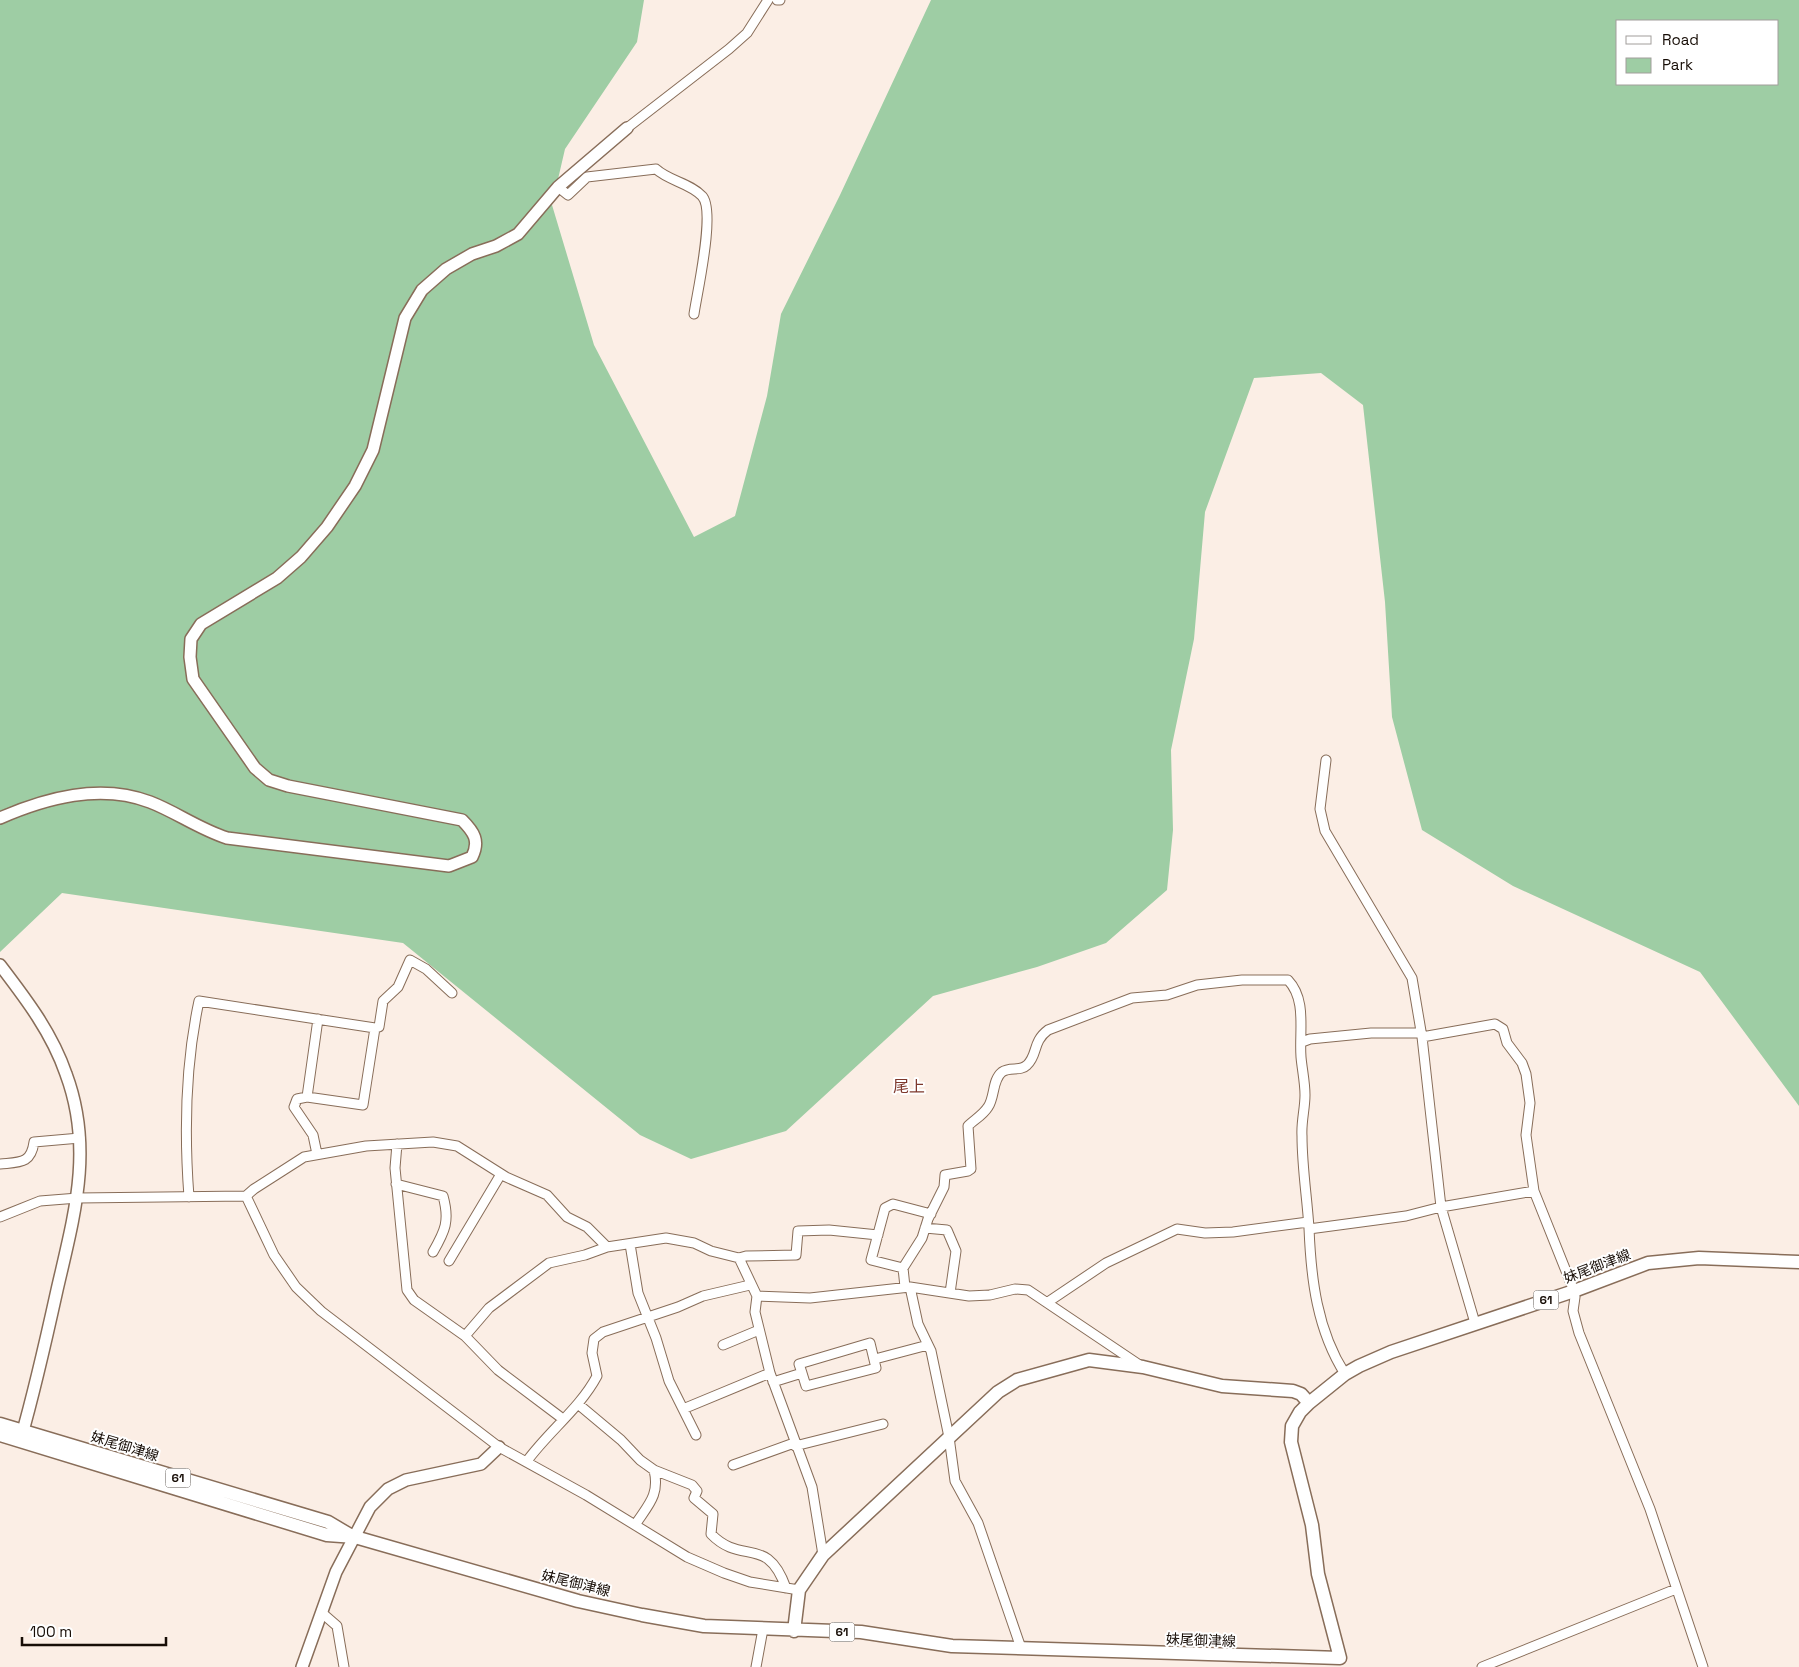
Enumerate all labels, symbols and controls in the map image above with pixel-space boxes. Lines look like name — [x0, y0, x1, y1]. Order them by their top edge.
legend — [1616, 20, 1779, 85]
text: Road — [1662, 30, 1699, 49]
text: Park — [1662, 55, 1693, 74]
district label: 尾上 — [893, 1076, 925, 1097]
street label: 妹尾御津線 — [1561, 1245, 1633, 1287]
road number: 61 — [1534, 1290, 1558, 1310]
street label: 妹尾御津線 — [89, 1427, 161, 1465]
road number: 61 — [166, 1469, 190, 1488]
street label: 妹尾御津線 — [540, 1566, 612, 1600]
scale bar — [22, 1614, 166, 1646]
text: 100 m — [30, 1622, 72, 1641]
road number: 61 — [830, 1622, 854, 1641]
street label: 妹尾御津線 — [1166, 1630, 1236, 1650]

